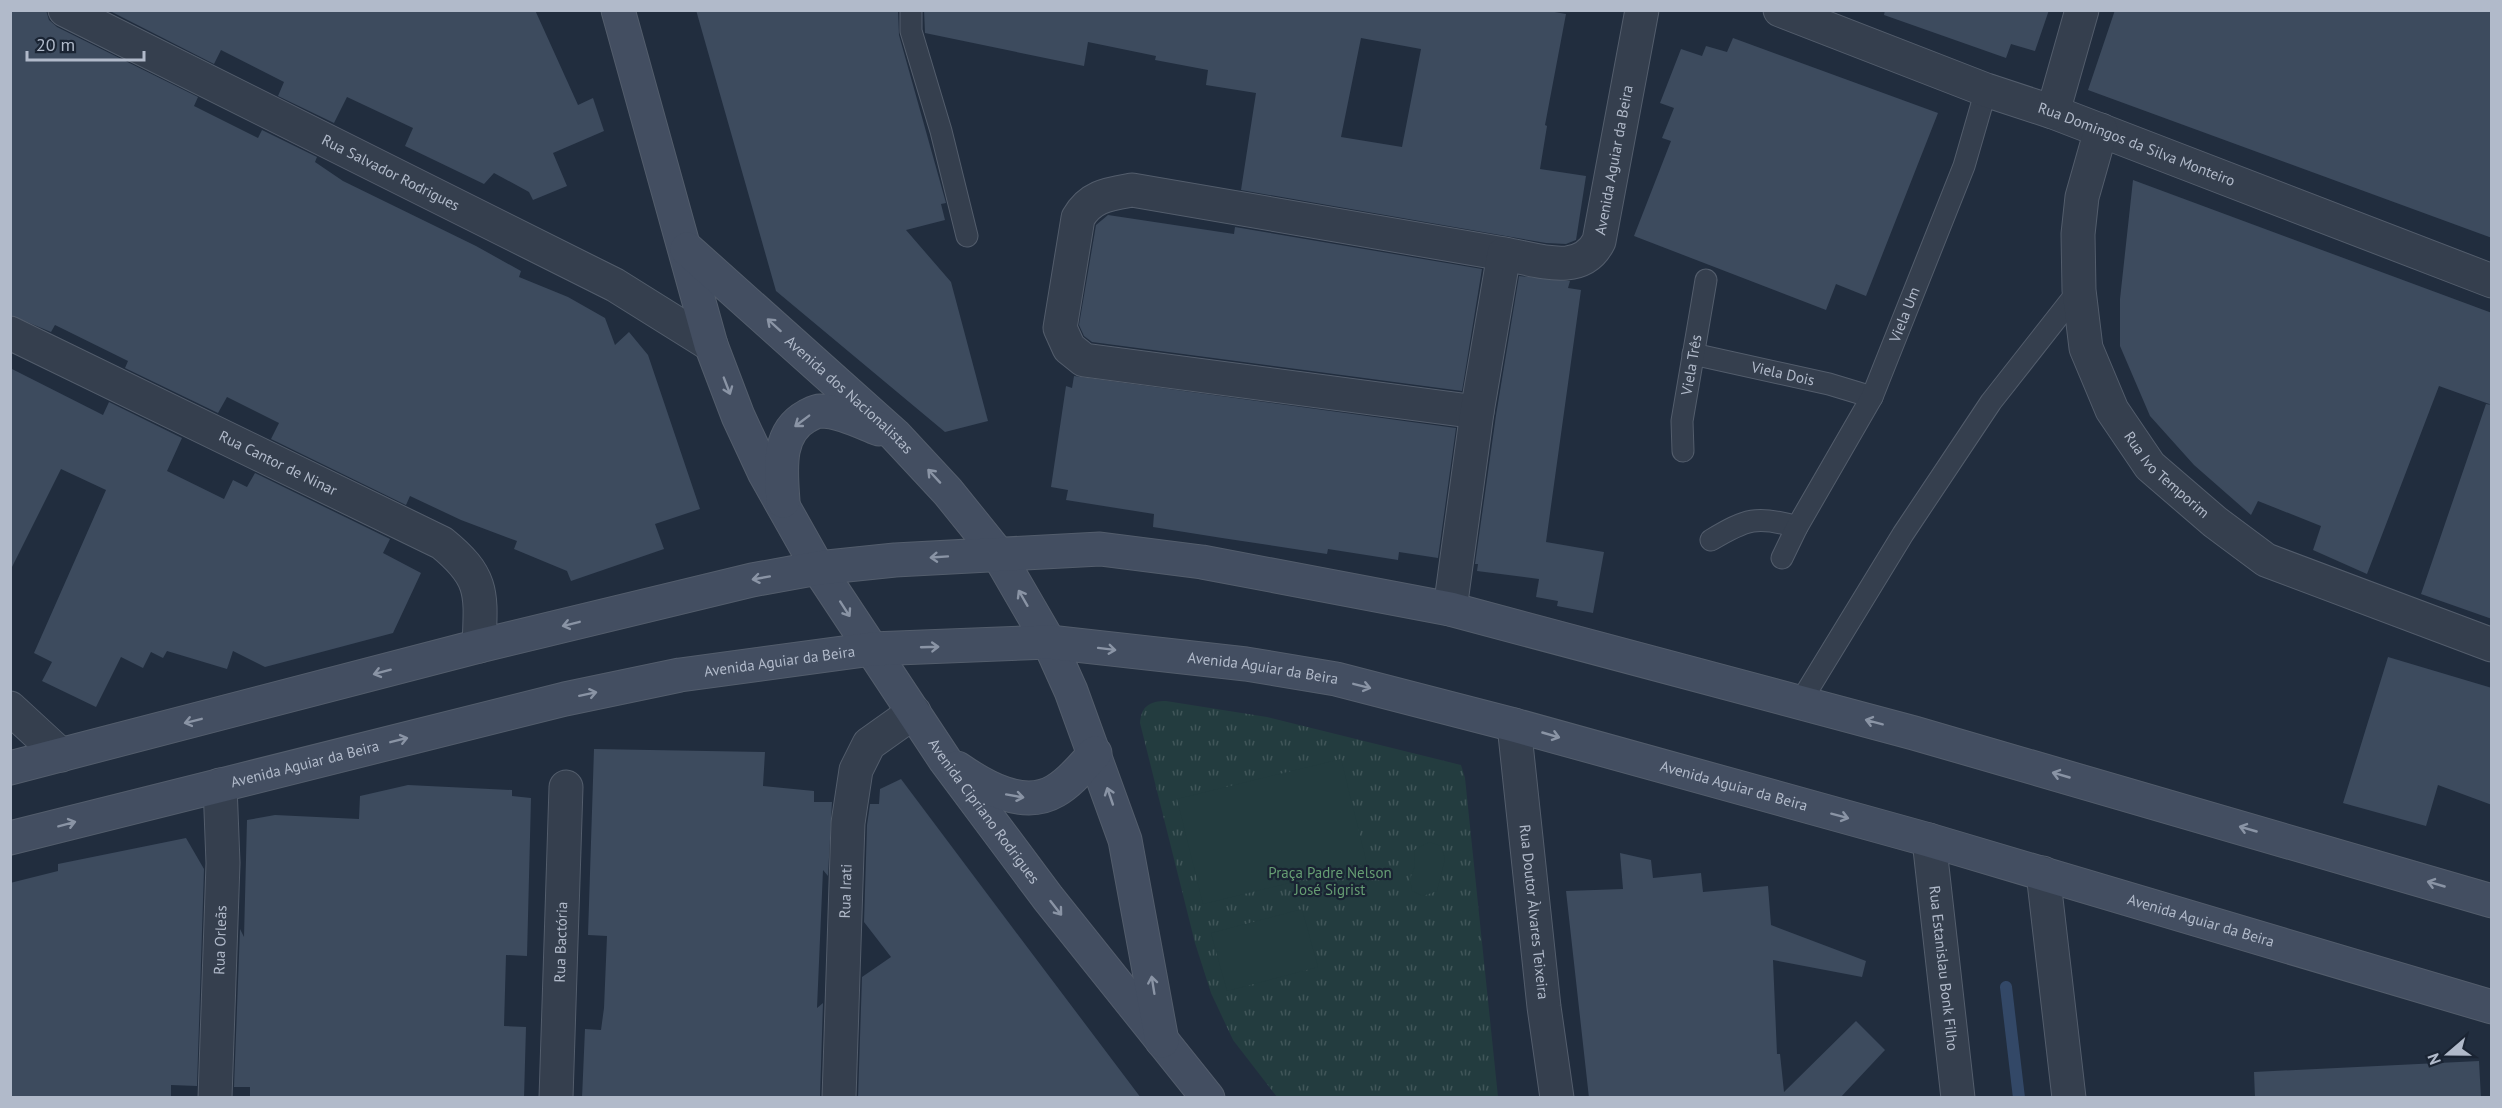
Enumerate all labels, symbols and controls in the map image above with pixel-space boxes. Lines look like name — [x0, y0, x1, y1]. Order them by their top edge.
scale bar — [27, 24, 144, 62]
text: 20 m — [36, 33, 75, 56]
street label: Avenida Aguiar da Beira — [1590, 83, 1637, 237]
street label: Rua Domingos da Silva Monteiro — [2036, 98, 2238, 190]
street label: Rua Salvador Rodrigues — [319, 130, 463, 215]
street label: Viela Um — [1884, 284, 1924, 346]
one-way arrow — [767, 318, 782, 332]
street label: Avenida dos Nacionalistas — [781, 331, 918, 458]
street label: Viela Três — [1676, 333, 1706, 398]
street label: Viela Dois — [1749, 357, 1816, 390]
one-way arrow — [722, 376, 733, 395]
one-way arrow — [794, 415, 810, 428]
street label: Rua Cantor de Ninar — [216, 426, 340, 500]
street label: Rua Ivo Temporim — [2120, 427, 2214, 522]
one-way arrow — [927, 469, 941, 484]
one-way arrow — [930, 552, 950, 563]
one-way arrow — [751, 573, 771, 584]
one-way arrow — [1017, 590, 1029, 607]
one-way arrow — [839, 600, 851, 616]
one-way arrow — [562, 618, 581, 630]
street label: Avenida Aguiar da Beira — [703, 641, 856, 681]
one-way arrow — [920, 641, 940, 653]
one-way arrow — [1097, 644, 1117, 655]
street label: Avenida Aguiar da Beira — [1187, 648, 1340, 688]
one-way arrow — [373, 666, 392, 678]
one-way arrow — [1352, 680, 1371, 692]
one-way arrow — [578, 688, 598, 699]
one-way arrow — [1864, 715, 1883, 727]
one-way arrow — [184, 716, 203, 728]
one-way arrow — [1541, 730, 1560, 741]
one-way arrow — [389, 734, 408, 746]
street label: Avenida Cipriano Rodrigues — [924, 735, 1044, 887]
street label: Avenida Aguiar da Beira — [229, 736, 381, 791]
street label: Avenida Aguiar da Beira — [1658, 756, 1810, 815]
one-way arrow — [2052, 769, 2071, 780]
one-way arrow — [1103, 787, 1114, 806]
one-way arrow — [1005, 791, 1025, 802]
one-way arrow — [1830, 810, 1849, 822]
one-way arrow — [57, 818, 76, 829]
street label: Rua Doutor Àlvares Teixeira — [1516, 823, 1553, 1000]
one-way arrow — [2239, 823, 2258, 834]
park label: Praça Padre Nelson José Sigrist — [1268, 863, 1392, 899]
street label: Rua Irati — [835, 864, 856, 919]
one-way arrow — [2426, 878, 2445, 889]
street label: Rua Estanislau Bonk Filho — [1925, 885, 1963, 1052]
street label: Avenida Aguiar da Beira — [2125, 889, 2277, 951]
one-way arrow — [1049, 900, 1062, 916]
street label: Rua Bactória — [550, 901, 571, 983]
street label: Rua Orleãs — [209, 905, 231, 975]
one-way arrow — [1147, 976, 1158, 996]
north arrow — [2418, 1024, 2478, 1084]
text: N — [2423, 1051, 2445, 1067]

